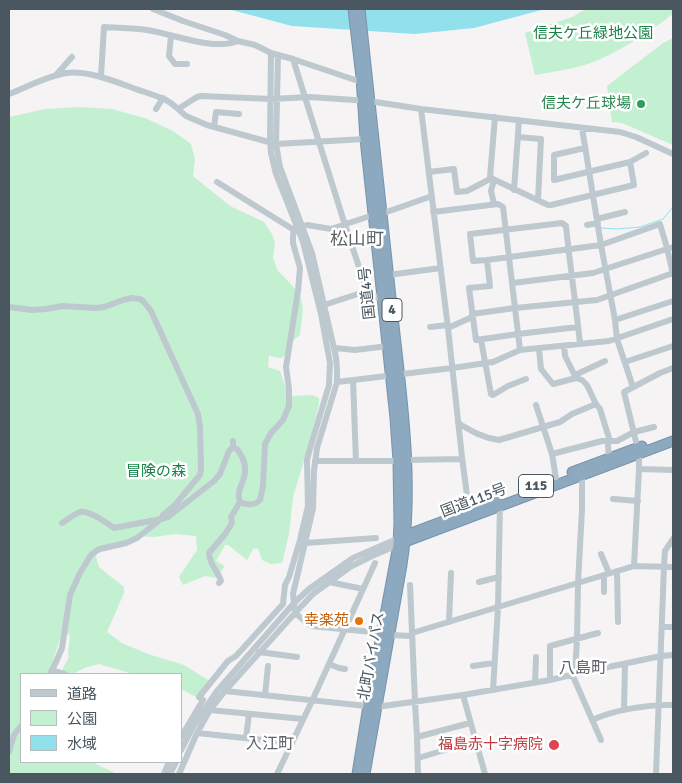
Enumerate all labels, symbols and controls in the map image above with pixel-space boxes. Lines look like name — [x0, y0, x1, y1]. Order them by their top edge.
park label: 信夫ケ丘緑地公園 — [533, 25, 653, 43]
place label: 信夫ケ丘球場 — [541, 95, 631, 113]
marker: 信夫ケ丘球場 — [635, 98, 647, 110]
district label: 松山町 — [330, 229, 384, 251]
street label: 国道4号 — [356, 266, 380, 320]
road number: 4 — [382, 298, 402, 322]
park label: 冒険の森 — [126, 463, 186, 481]
road number: 115 — [518, 474, 554, 498]
street label: 国道115号 — [438, 480, 510, 522]
street label: 北町バイパス — [355, 610, 389, 702]
place label: 幸楽苑 — [304, 612, 349, 630]
marker: 幸楽苑 — [353, 615, 365, 627]
district label: 八島町 — [559, 659, 607, 679]
legend — [20, 673, 182, 763]
text: 道路 — [67, 685, 97, 703]
text: 公園 — [67, 710, 97, 728]
text: 水域 — [67, 735, 97, 753]
district label: 入江町 — [246, 735, 294, 755]
place label: 福島赤十字病院 — [438, 736, 543, 754]
marker: 福島赤十字病院 — [547, 738, 561, 752]

